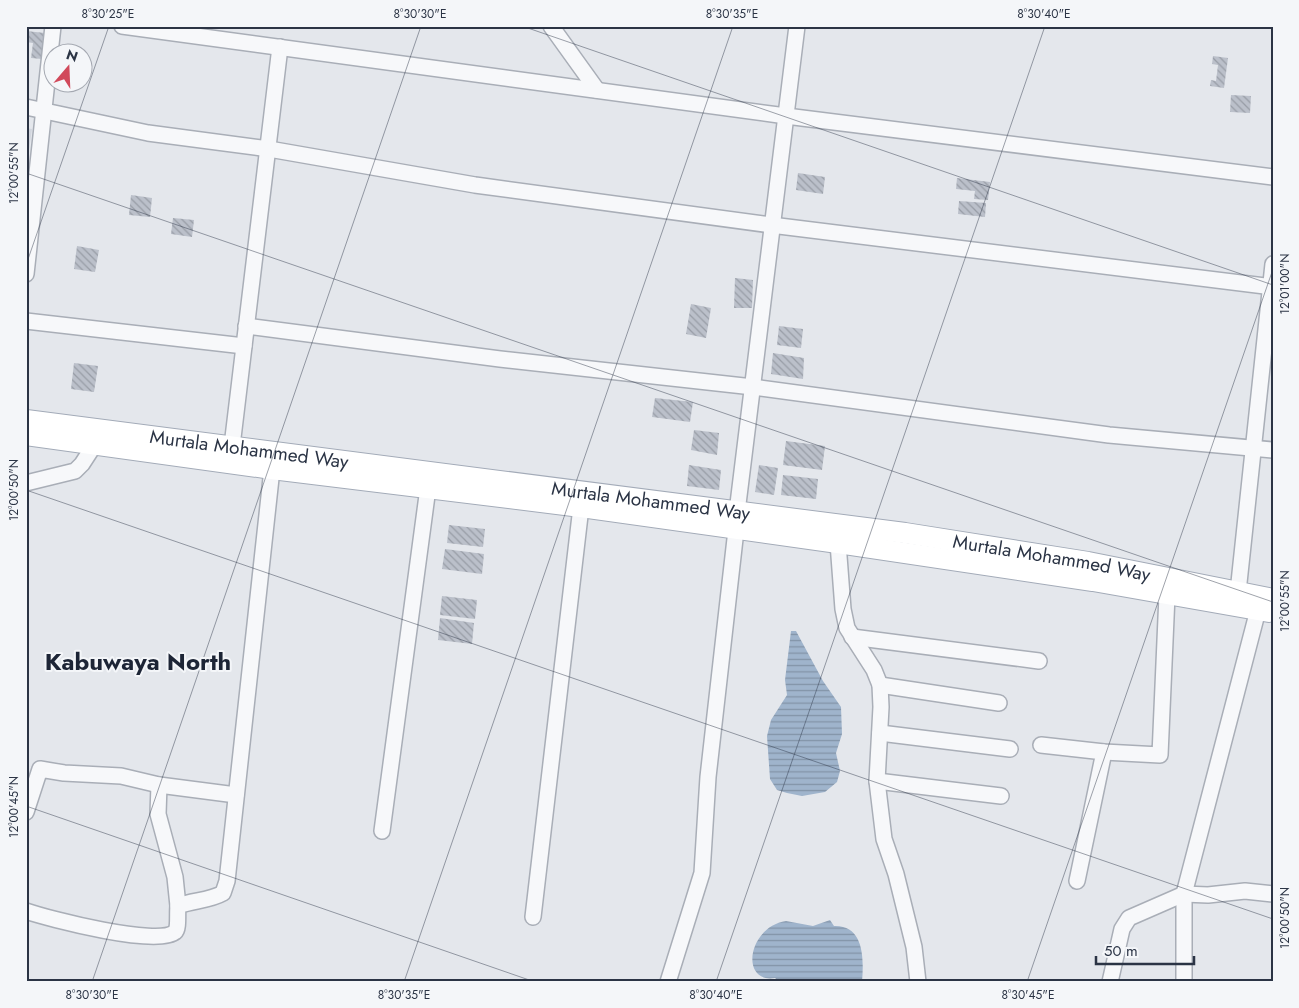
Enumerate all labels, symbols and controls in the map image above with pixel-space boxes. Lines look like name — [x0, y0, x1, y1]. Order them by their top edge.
text: 8°30'25"E — [82, 5, 134, 23]
text: 8°30'30"E — [394, 5, 447, 23]
text: 8°30'35"E — [706, 5, 758, 23]
text: 8°30'40"E — [1017, 5, 1071, 23]
north arrow — [42, 42, 92, 92]
text: N — [64, 44, 81, 67]
text: 12°00'55"N — [5, 142, 23, 204]
text: 12°01'00"N — [1276, 254, 1294, 314]
street label: Murtala Mohammed Way — [148, 423, 351, 475]
text: 12°00'50"N — [5, 459, 23, 521]
street label: Murtala Mohammed Way — [550, 475, 752, 527]
street label: Murtala Mohammed Way — [951, 528, 1153, 588]
text: 12°00'55"N — [1276, 570, 1294, 632]
district label: Kabuwaya North — [45, 644, 231, 679]
text: 12°00'45"N — [5, 776, 23, 838]
text: 12°00'50"N — [1276, 887, 1294, 949]
scale bar — [1096, 933, 1194, 965]
text: 50 m — [1104, 940, 1138, 962]
text: 8°30'30"E — [66, 986, 119, 1004]
text: 8°30'35"E — [378, 986, 430, 1004]
text: 8°30'40"E — [689, 986, 743, 1004]
text: 8°30'45"E — [1001, 986, 1055, 1004]

